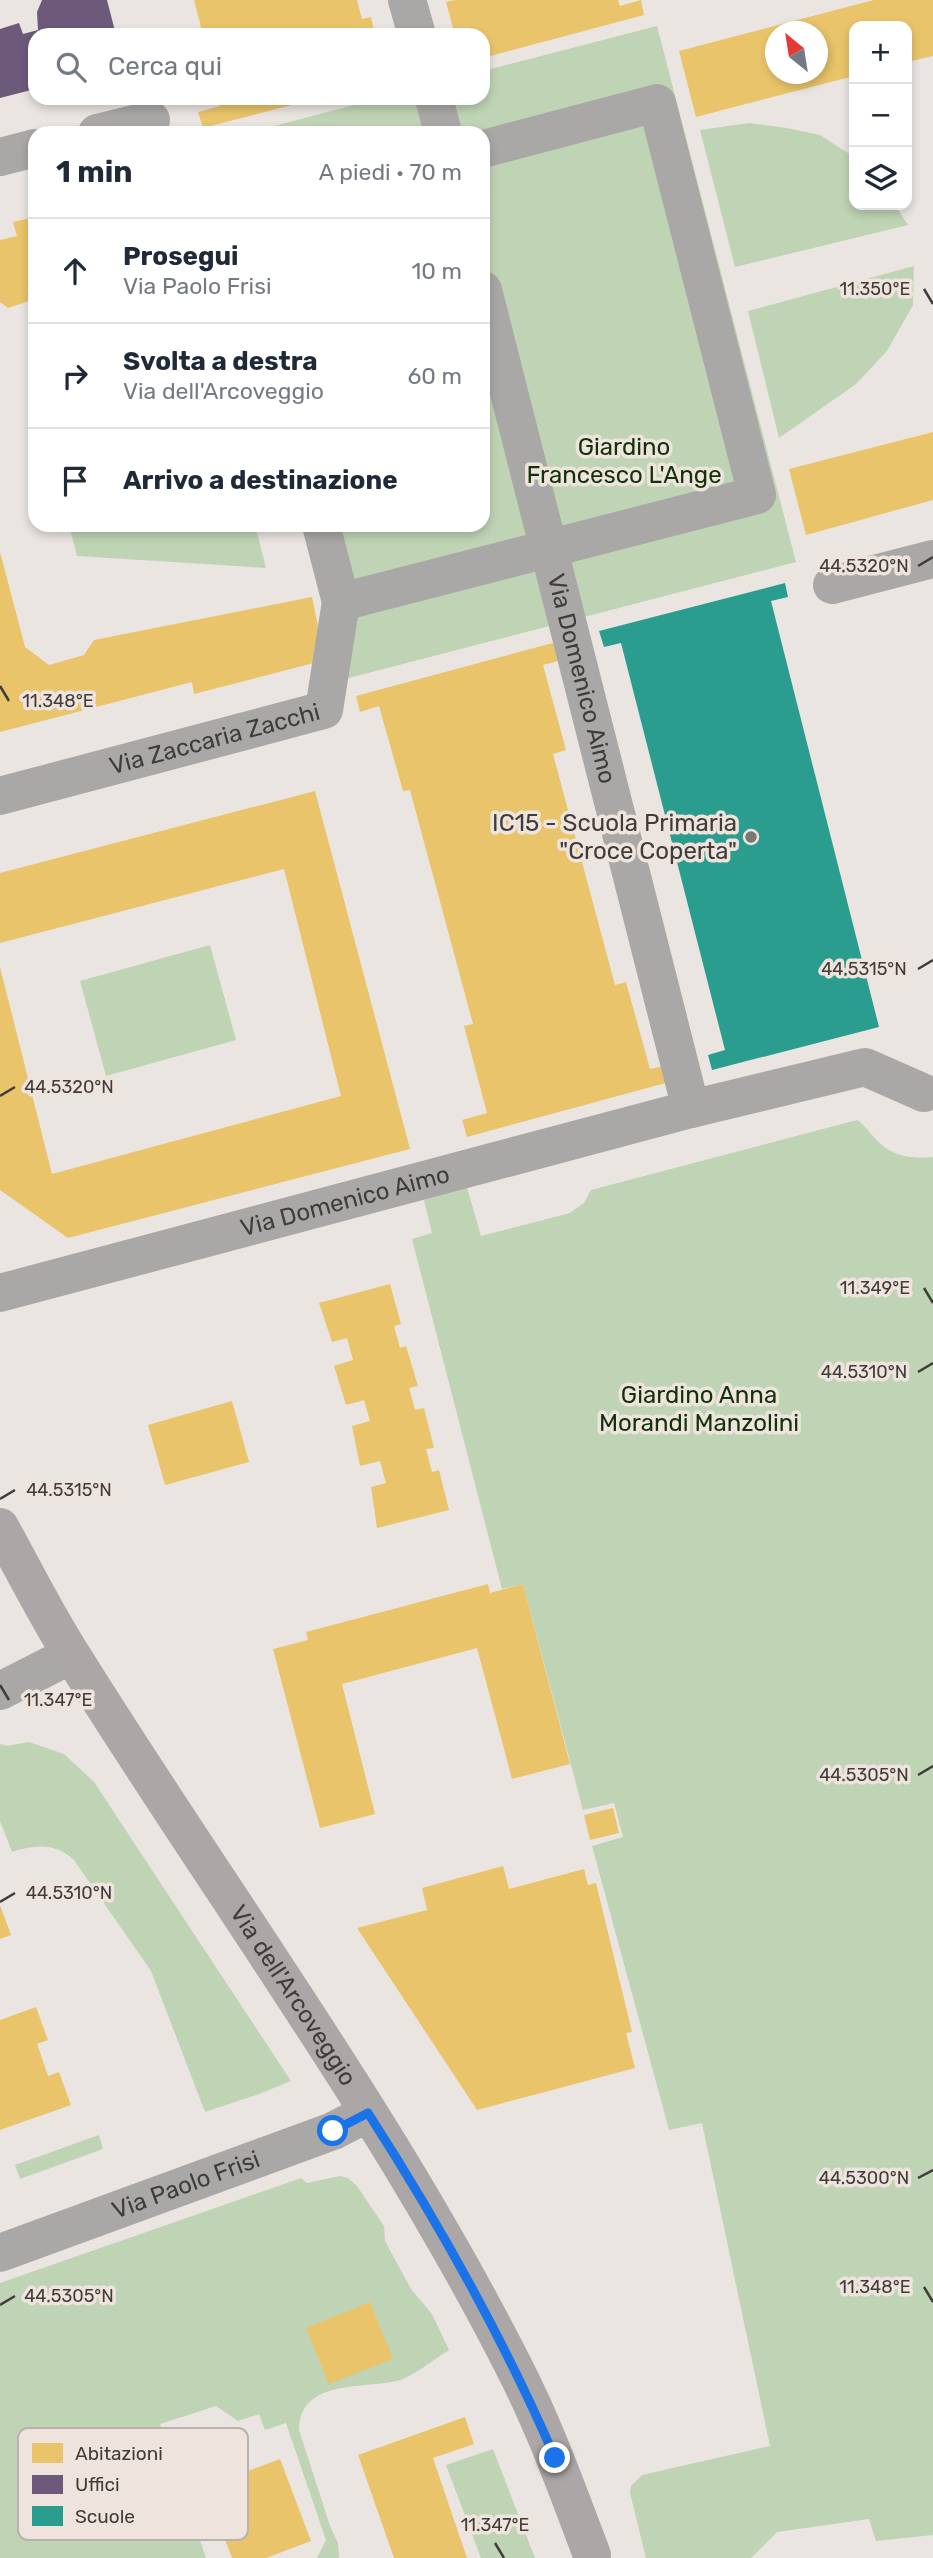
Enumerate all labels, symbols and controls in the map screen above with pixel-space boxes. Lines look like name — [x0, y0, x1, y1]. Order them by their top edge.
north arrow — [765, 21, 828, 84]
map controls — [849, 21, 912, 210]
button: + — [849, 21, 912, 84]
search box — [28, 28, 490, 105]
icon: search — [52, 48, 90, 86]
text: Cerca qui — [108, 51, 222, 82]
button: − — [849, 84, 912, 147]
button: layers — [849, 147, 912, 210]
text: 1 min — [56, 154, 133, 190]
text: A piedi · 70 m — [319, 158, 462, 186]
text: Prosegui — [123, 241, 239, 272]
icon: ahead — [56, 252, 94, 290]
text: 10 m — [411, 257, 462, 285]
text: Via Paolo Frisi — [123, 272, 271, 300]
text: 11.350°E — [840, 278, 910, 300]
text: Svolta a destra — [123, 346, 318, 377]
icon: right — [56, 357, 94, 395]
text: 60 m — [407, 362, 462, 390]
text: Via dell'Arcoveggio — [123, 377, 324, 405]
park label: Giardino Francesco L'Ange — [526, 433, 722, 489]
icon: arrive — [56, 462, 94, 500]
text: Arrivo a destinazione — [123, 465, 398, 496]
text: 44.5320°N — [819, 555, 909, 577]
street label: Via Domenico Aimo — [542, 571, 622, 786]
text: 11.348°E — [22, 690, 94, 712]
street label: Via Zaccaria Zacchi — [106, 698, 323, 780]
place label: IC15 - Scuola Primaria "Croce Coperta" — [492, 809, 737, 865]
marker: IC15 - Scuola Primaria "Croce Coperta" — [743, 829, 759, 845]
text: 44.5315°N — [821, 958, 907, 980]
text: 44.5320°N — [24, 1076, 114, 1098]
street label: Via Domenico Aimo — [237, 1160, 453, 1242]
text: 11.349°E — [840, 1277, 910, 1299]
text: 44.5310°N — [821, 1361, 907, 1383]
park label: Giardino Anna Morandi Manzolini — [599, 1381, 799, 1437]
text: 44.5315°N — [26, 1479, 112, 1501]
text: 11.347°E — [24, 1689, 92, 1711]
text: 44.5305°N — [819, 1764, 909, 1786]
text: 44.5310°N — [26, 1882, 112, 1904]
street label: Via dell'Arcoveggio — [224, 1900, 362, 2091]
route start — [317, 2115, 348, 2146]
street label: Via Paolo Frisi — [108, 2145, 264, 2225]
text: 44.5300°N — [819, 2167, 909, 2189]
text: 11.348°E — [839, 2276, 911, 2298]
text: 44.5305°N — [24, 2285, 114, 2307]
legend — [18, 2428, 248, 2540]
text: Abitazioni — [75, 2442, 163, 2465]
route end — [539, 2442, 570, 2473]
text: Uffici — [75, 2473, 120, 2496]
text: Scuole — [75, 2505, 135, 2528]
text: 11.347°E — [461, 2514, 529, 2536]

